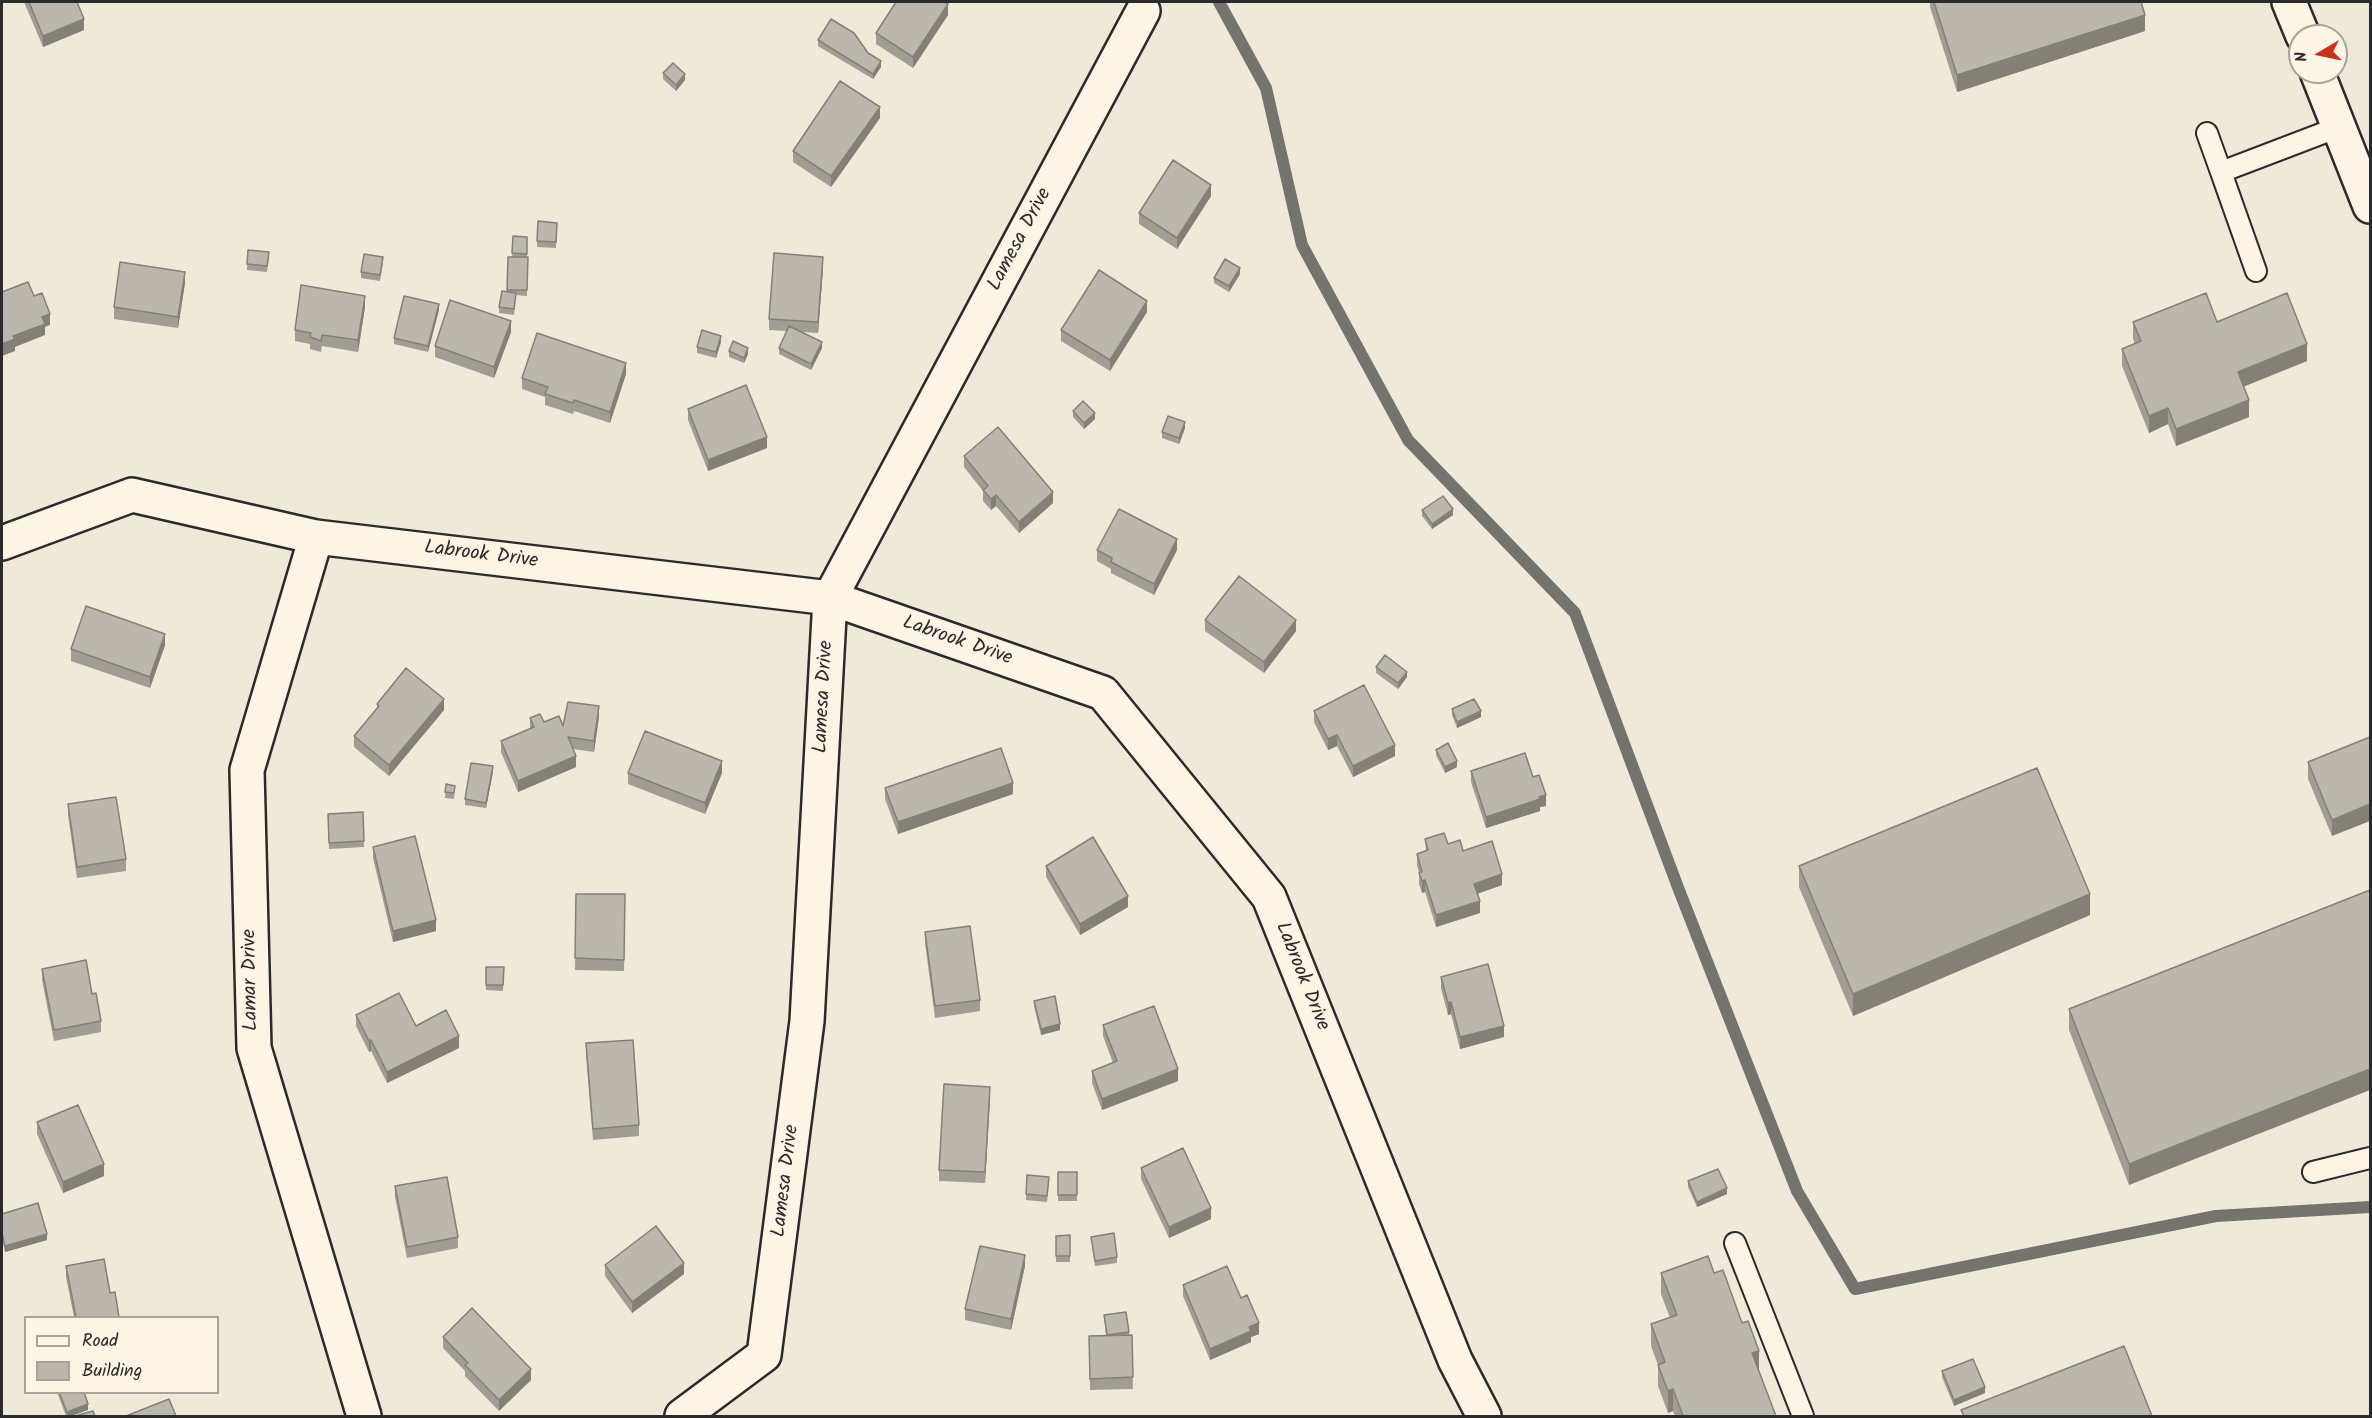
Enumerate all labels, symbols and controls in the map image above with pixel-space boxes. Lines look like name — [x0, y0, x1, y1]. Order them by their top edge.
north arrow — [2288, 24, 2348, 84]
text: N — [2289, 50, 2315, 64]
street label: Lamesa Drive — [984, 185, 1058, 295]
street label: Labrook Drive — [423, 537, 539, 575]
street label: Labrook Drive — [899, 612, 1015, 672]
street label: Lamesa Drive — [810, 640, 840, 754]
street label: Labrook Drive — [1268, 919, 1334, 1035]
street label: Lamar Drive — [239, 929, 265, 1031]
street label: Lamesa Drive — [768, 1124, 806, 1238]
legend — [24, 1316, 219, 1394]
text: Road — [82, 1327, 118, 1356]
text: Building — [82, 1357, 142, 1386]

